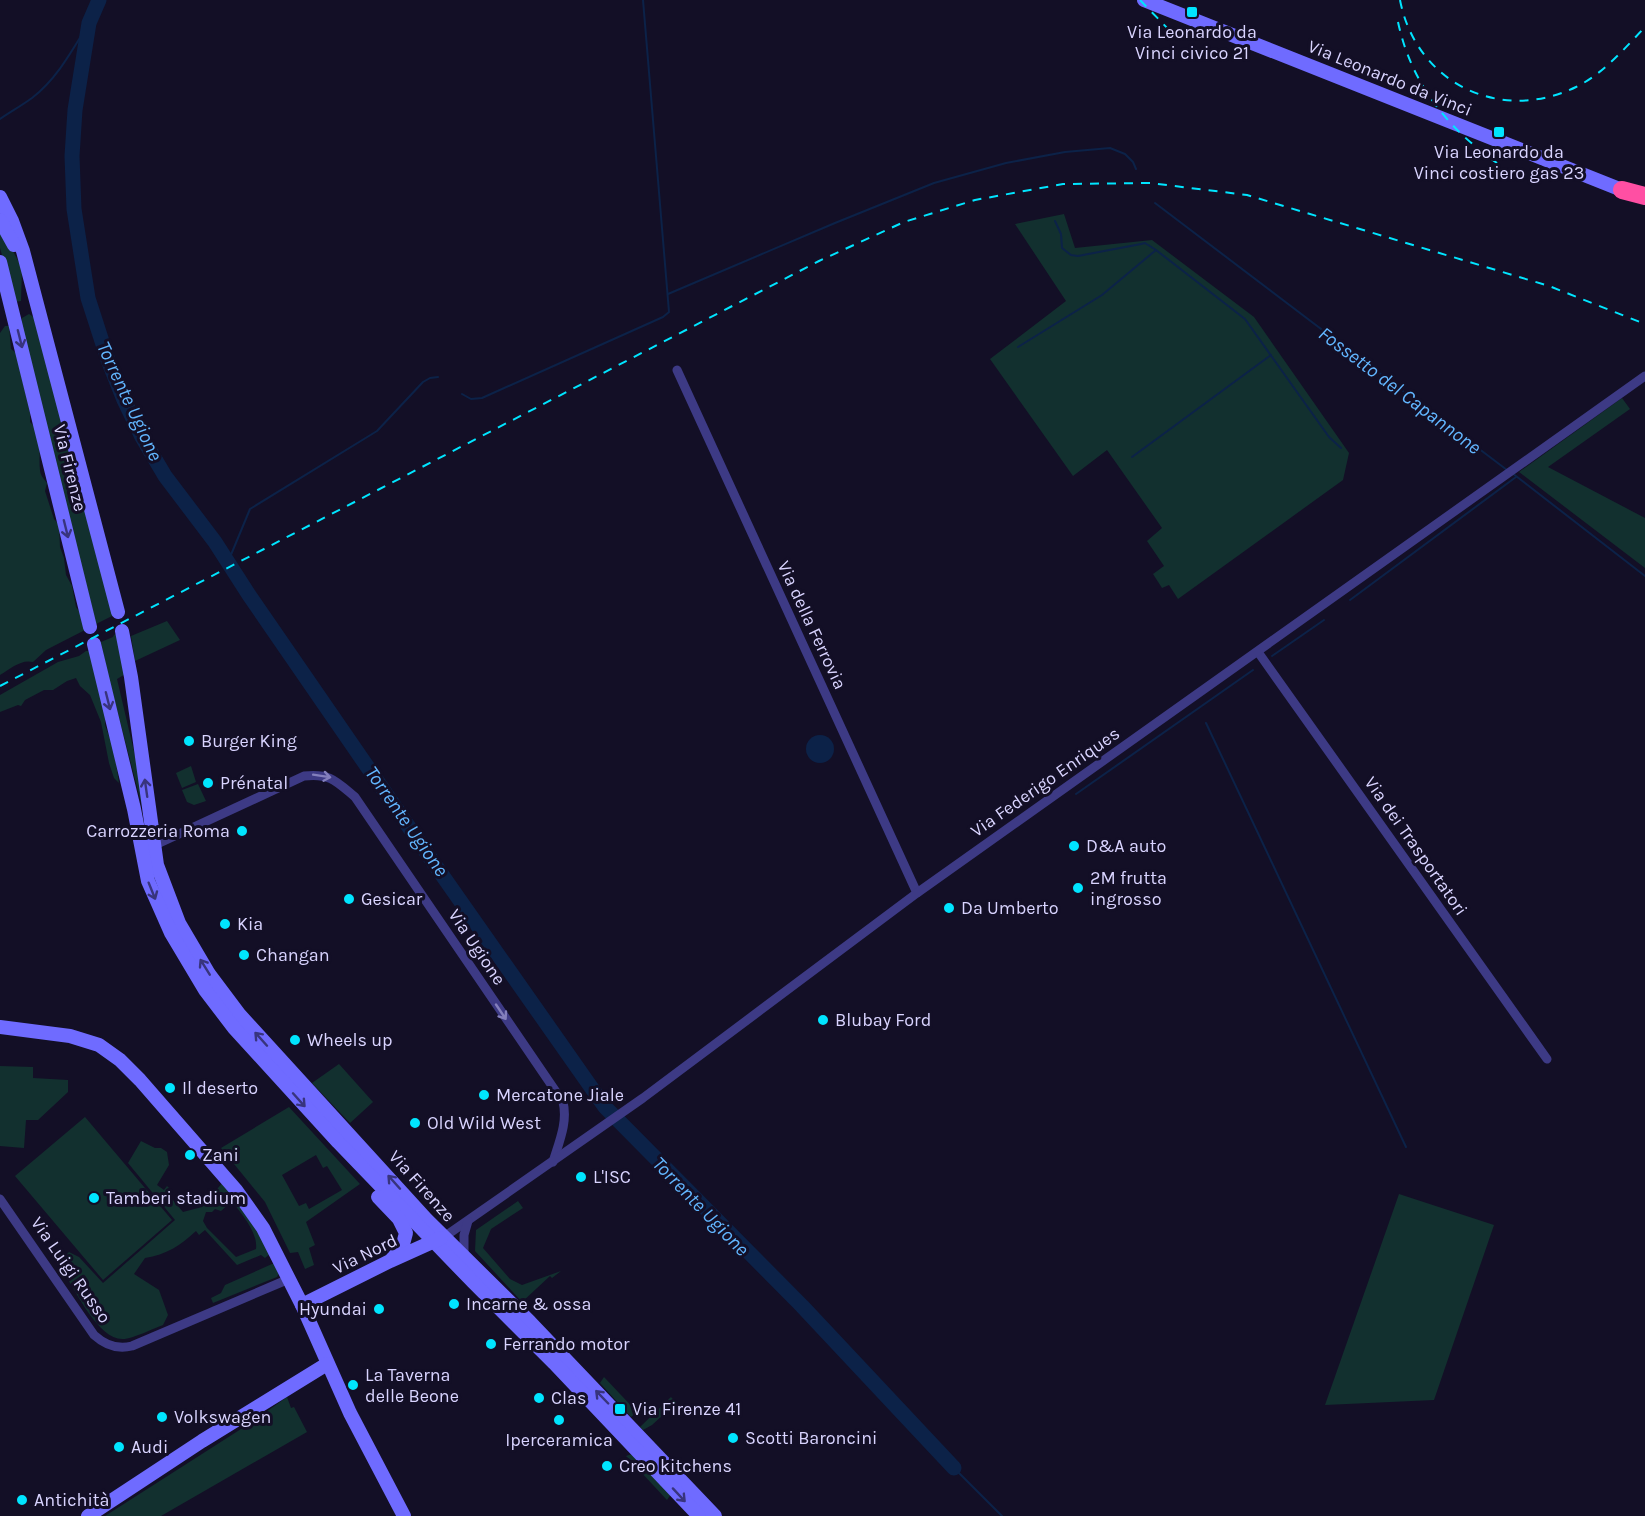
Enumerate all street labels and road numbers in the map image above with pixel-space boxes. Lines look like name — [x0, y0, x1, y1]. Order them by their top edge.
street label: Via Leonardo da Vinci — [1305, 35, 1475, 121]
street label: Via Firenze — [49, 422, 91, 514]
street label: Via della Ferrovia — [773, 557, 851, 693]
street label: Via Federigo Enriques — [966, 722, 1124, 842]
street label: Via dei Trasportatori — [1360, 772, 1472, 920]
street label: Via Ugione — [444, 905, 510, 989]
street label: Via Firenze — [384, 1146, 460, 1226]
street label: Via Luigi Russo — [26, 1213, 116, 1327]
street label: Via Nord — [329, 1229, 401, 1279]

